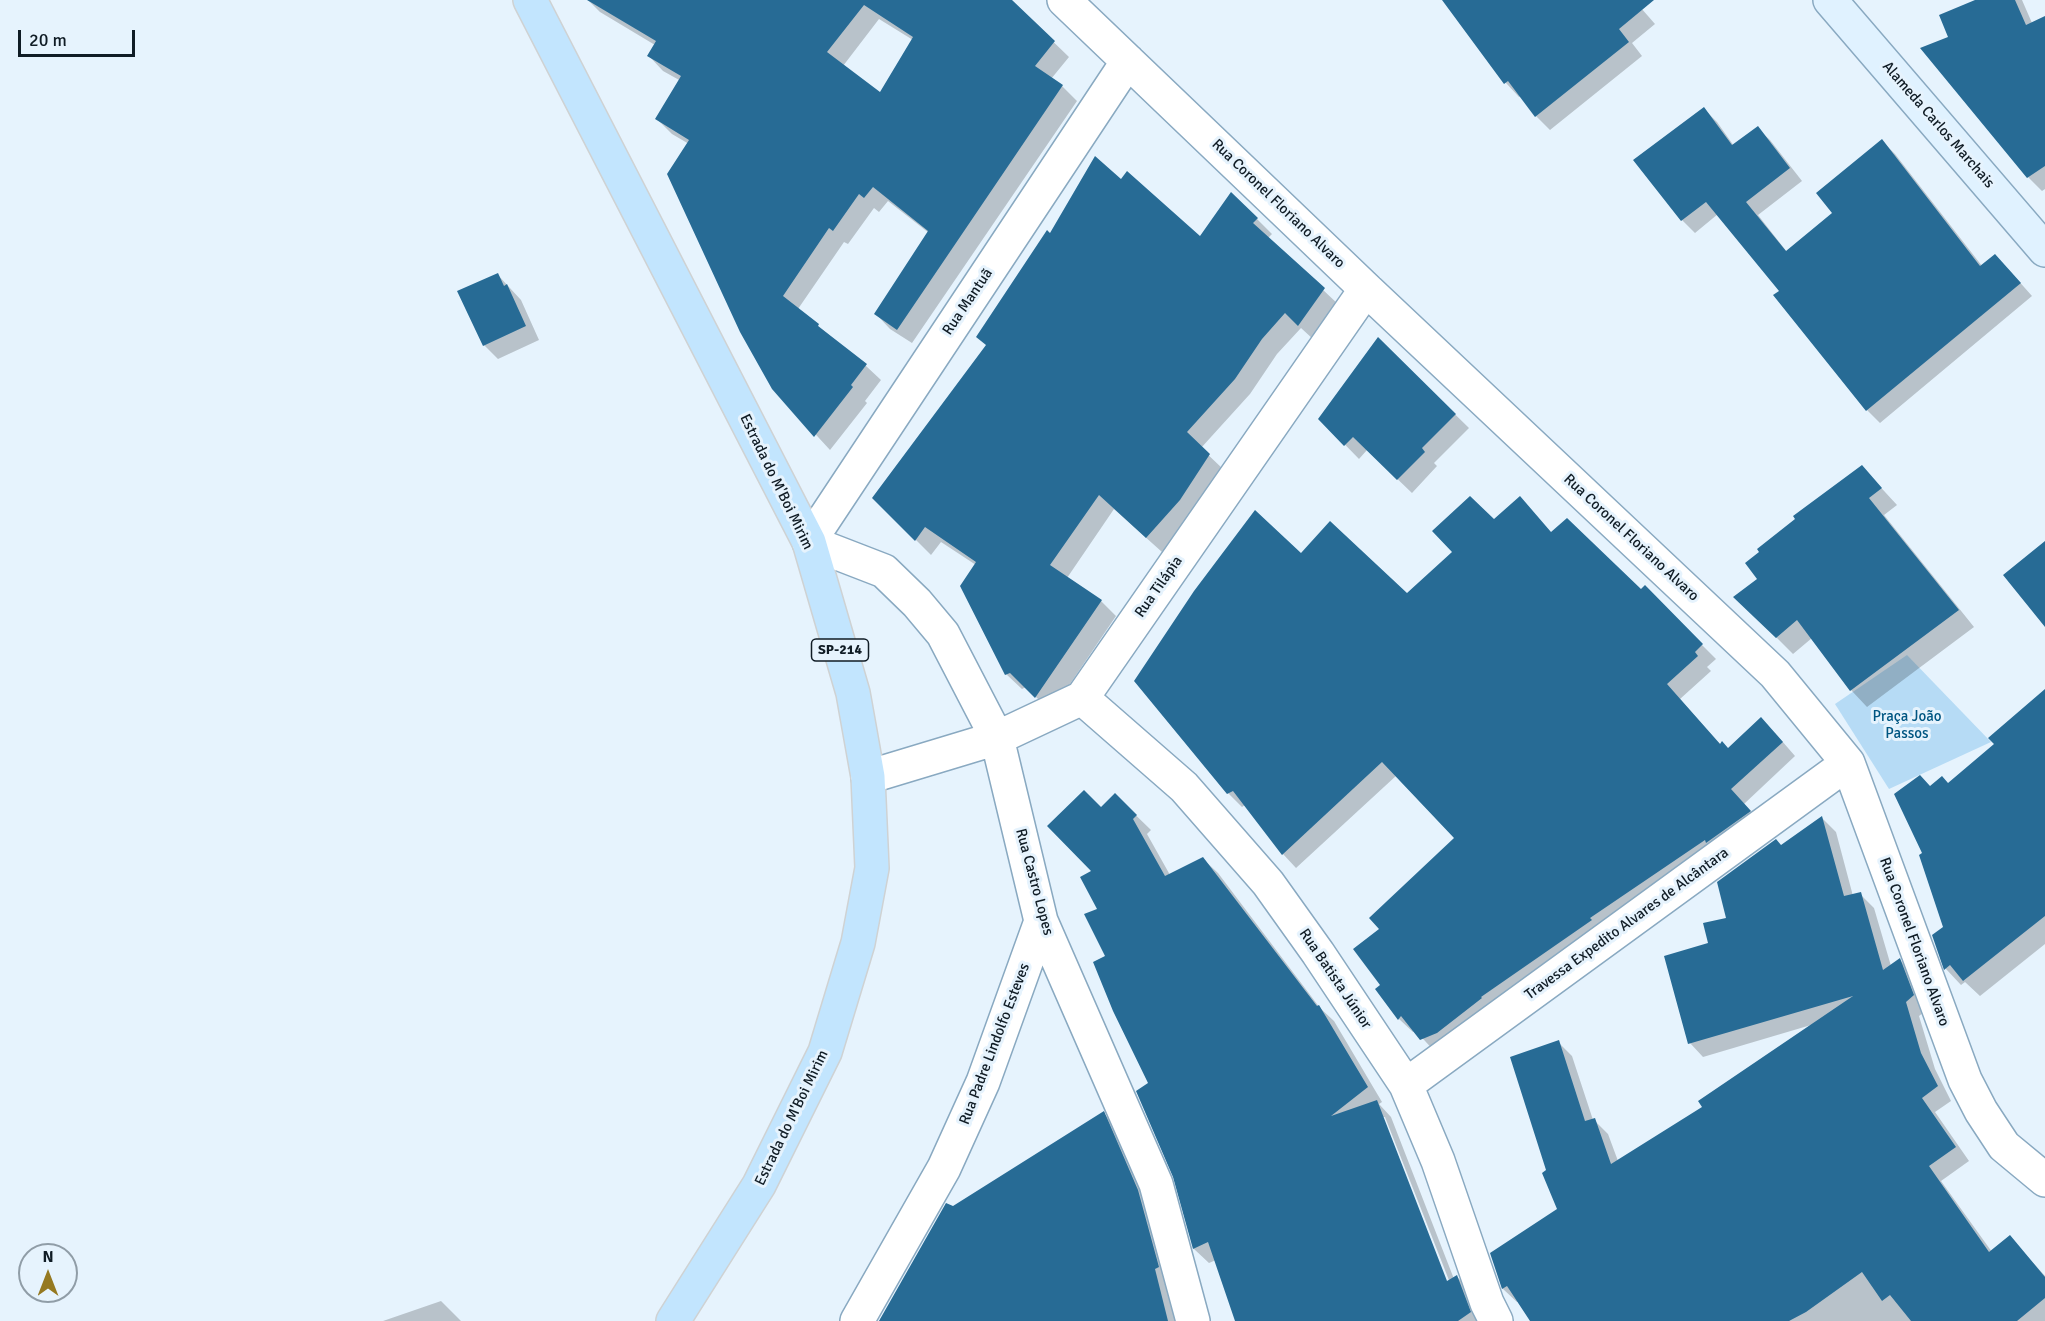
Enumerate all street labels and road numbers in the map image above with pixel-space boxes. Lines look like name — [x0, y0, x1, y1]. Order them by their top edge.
street label: Alameda Carlos Marchais — [1878, 58, 1998, 192]
street label: Rua Coronel Floriano Alvaro — [1208, 136, 1348, 272]
street label: Rua Mantuã — [939, 265, 997, 339]
street label: Estrada do M'Boi Mirim — [735, 411, 817, 553]
street label: Rua Coronel Floriano Alvaro — [1560, 471, 1702, 605]
street label: Rua Tilápia — [1131, 553, 1187, 621]
road number: SP-214 — [812, 639, 868, 661]
street label: Rua Castro Lopes — [1011, 827, 1057, 937]
street label: Travessa Expedito Alvares de Alcântara — [1522, 844, 1732, 1004]
street label: Rua Coronel Floriano Alvaro — [1875, 855, 1953, 1029]
street label: Rua Batista Júnior — [1295, 925, 1375, 1033]
street label: Rua Padre Lindolfo Esteves — [956, 961, 1034, 1127]
street label: Estrada do M'Boi Mirim — [751, 1047, 833, 1189]

